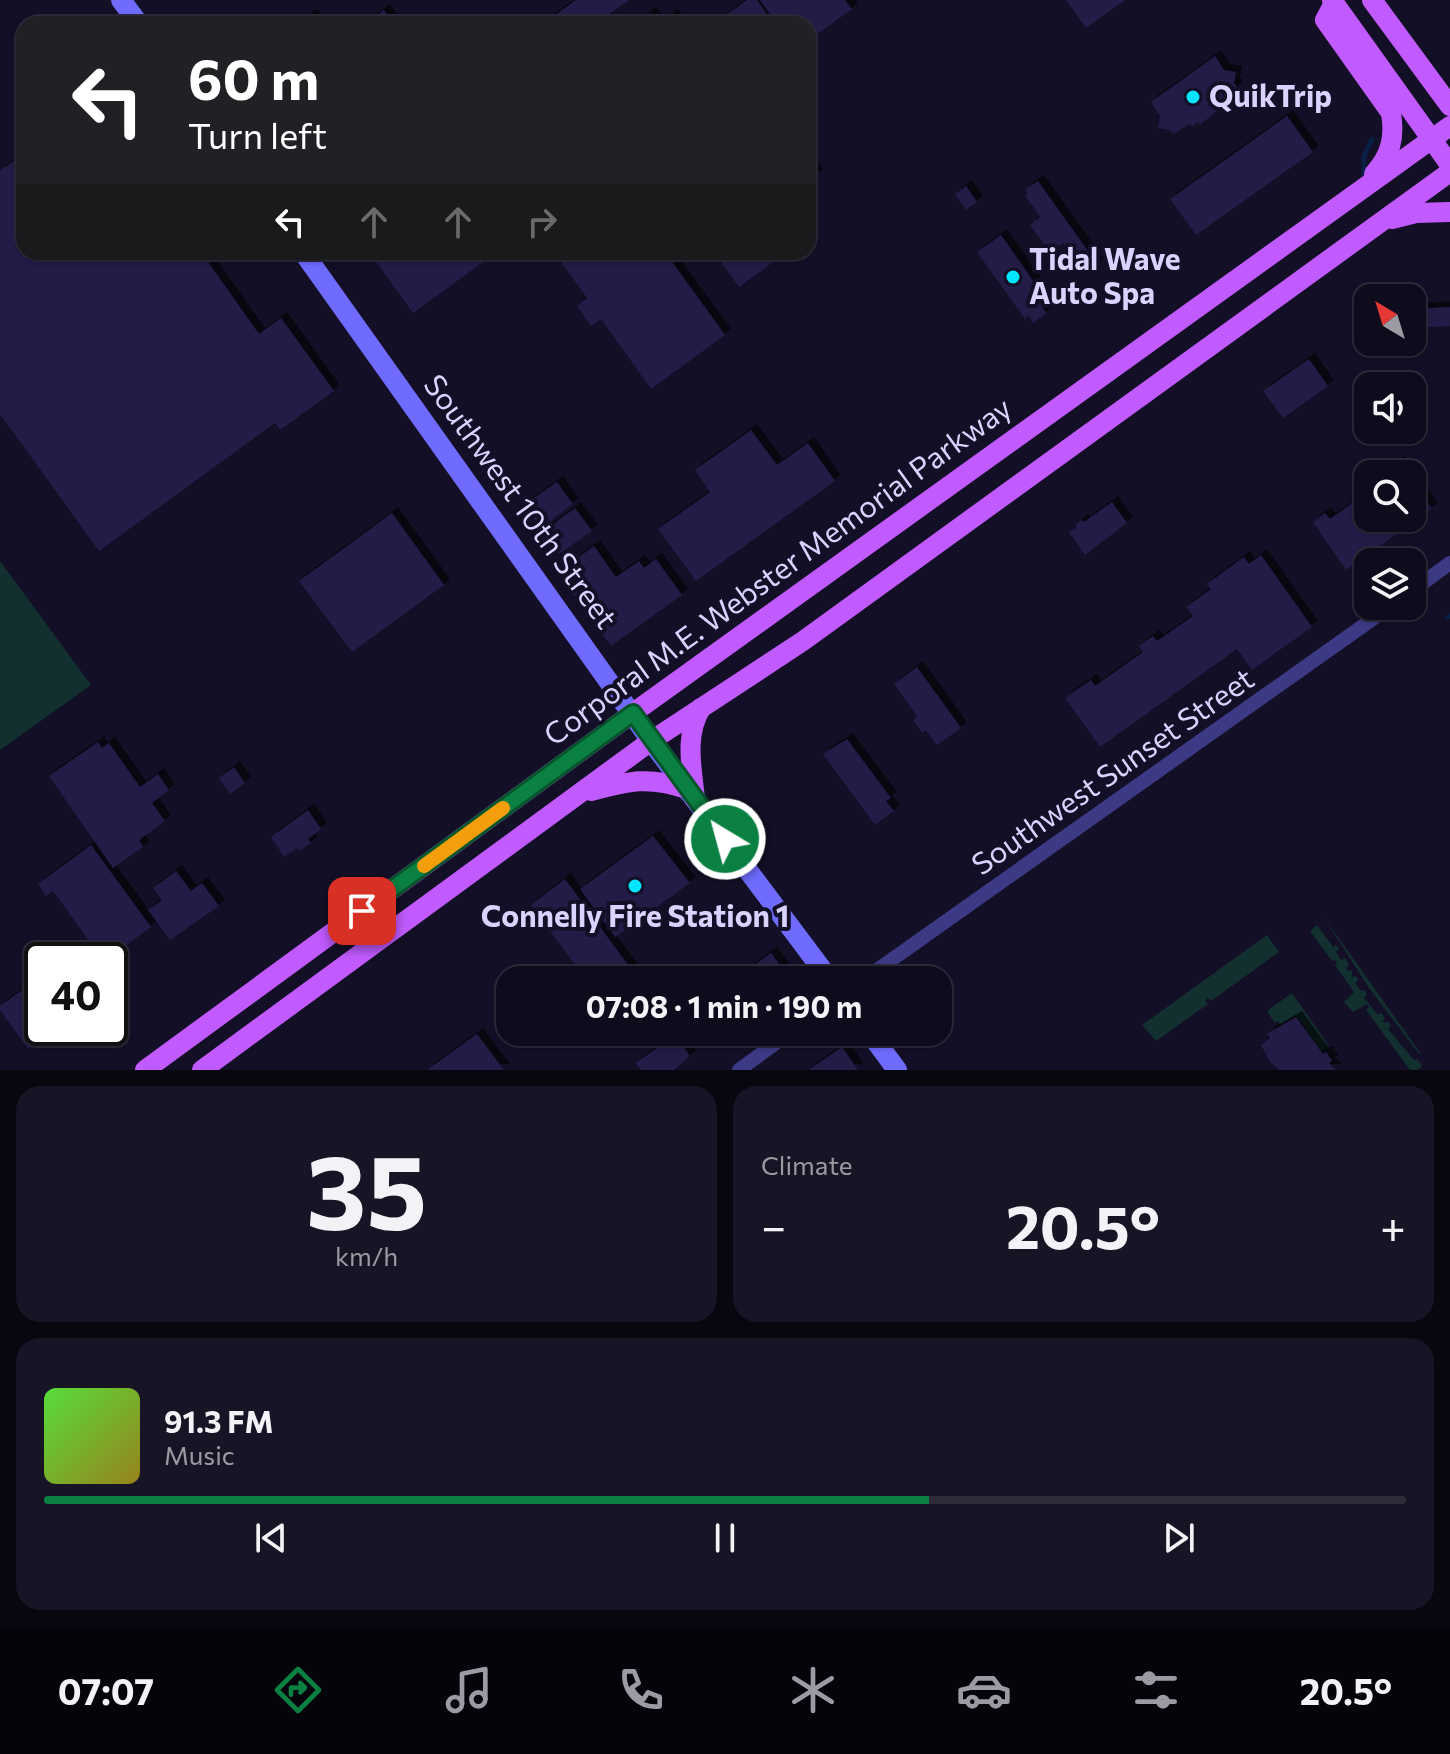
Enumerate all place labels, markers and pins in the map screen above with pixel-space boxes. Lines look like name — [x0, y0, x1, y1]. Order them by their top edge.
place label: QuikTrip — [1209, 76, 1332, 113]
marker: QuikTrip — [1184, 88, 1202, 106]
place label: Tidal Wave Auto Spa — [1029, 239, 1181, 310]
marker: Tidal Wave Auto Spa — [1004, 268, 1022, 286]
pin — [328, 877, 396, 945]
marker: Connelly Fire Station 1 — [626, 877, 644, 895]
place label: Connelly Fire Station 1 — [481, 896, 789, 933]

